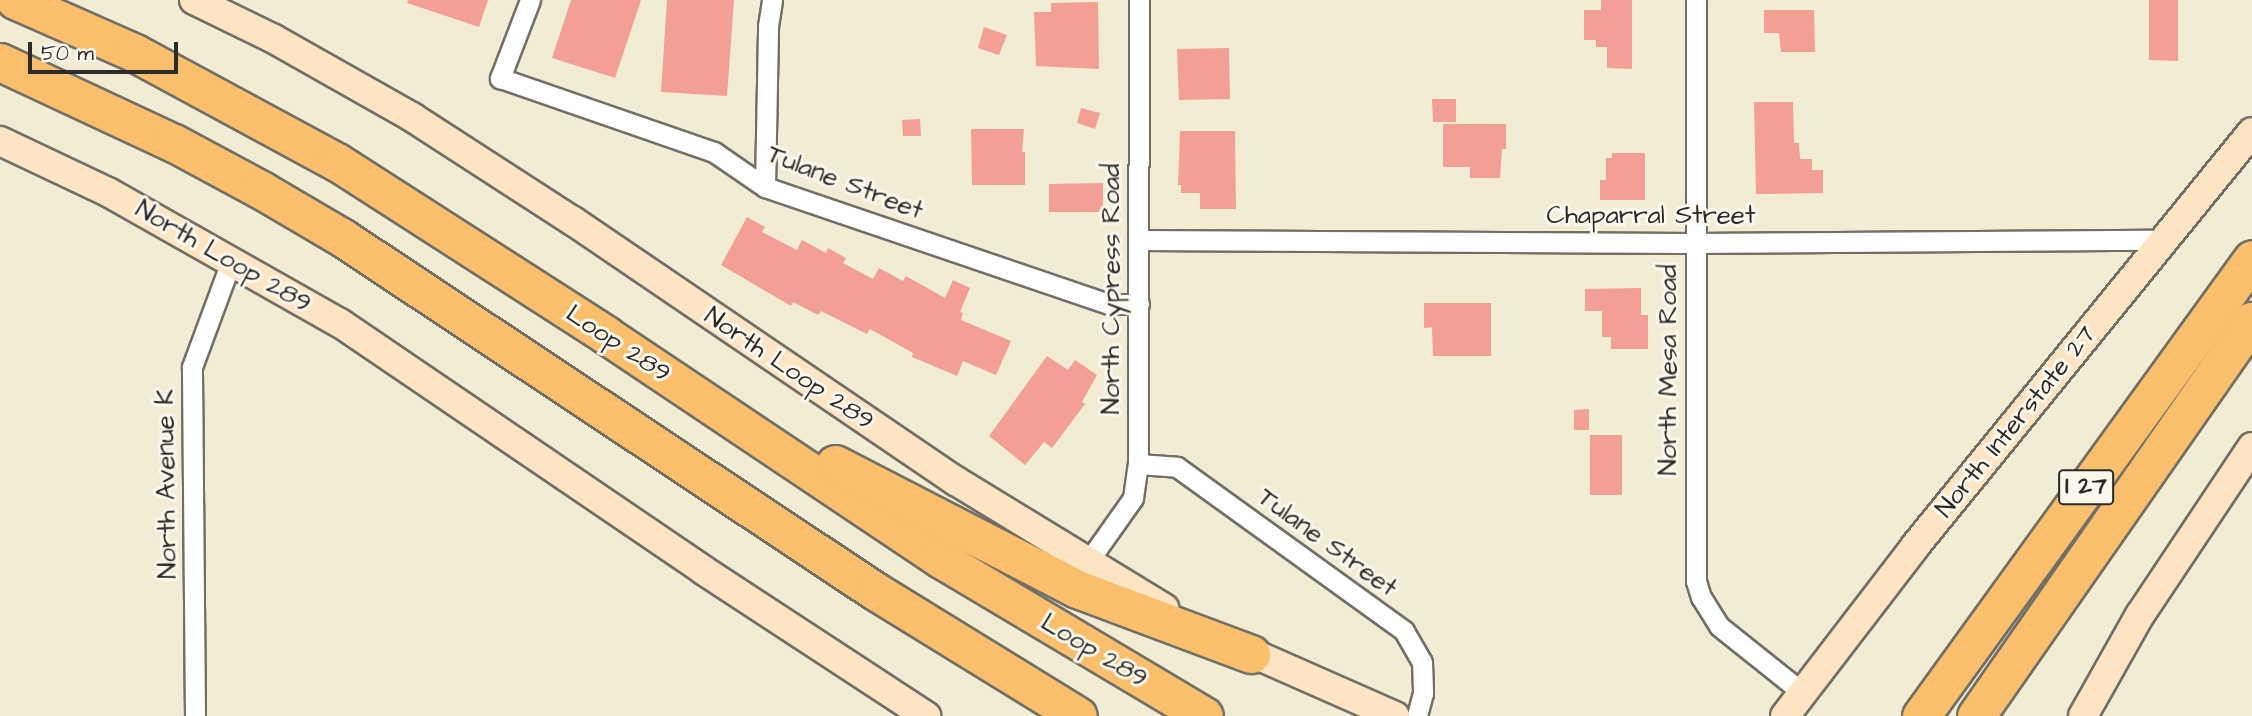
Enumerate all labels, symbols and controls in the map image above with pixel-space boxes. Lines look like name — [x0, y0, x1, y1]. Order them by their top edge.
scale bar — [32, 28, 182, 72]
text: 50 m — [41, 39, 94, 68]
street label: Tulane Street — [763, 139, 927, 227]
street label: North Cypress Road — [1096, 164, 1128, 414]
street label: North Loop 289 — [130, 194, 316, 320]
street label: Chaparral Street — [1547, 200, 1755, 232]
street label: North Mesa Road — [1653, 264, 1685, 476]
street label: Loop 289 — [560, 299, 676, 389]
street label: North Loop 289 — [698, 301, 880, 437]
street label: North Interstate 27 — [1929, 320, 2103, 524]
street label: North Avenue K — [150, 389, 184, 579]
road number: I 27 — [2058, 466, 2114, 508]
street label: Tulane Street — [1251, 482, 1403, 604]
street label: Loop 289 — [1035, 607, 1153, 695]

